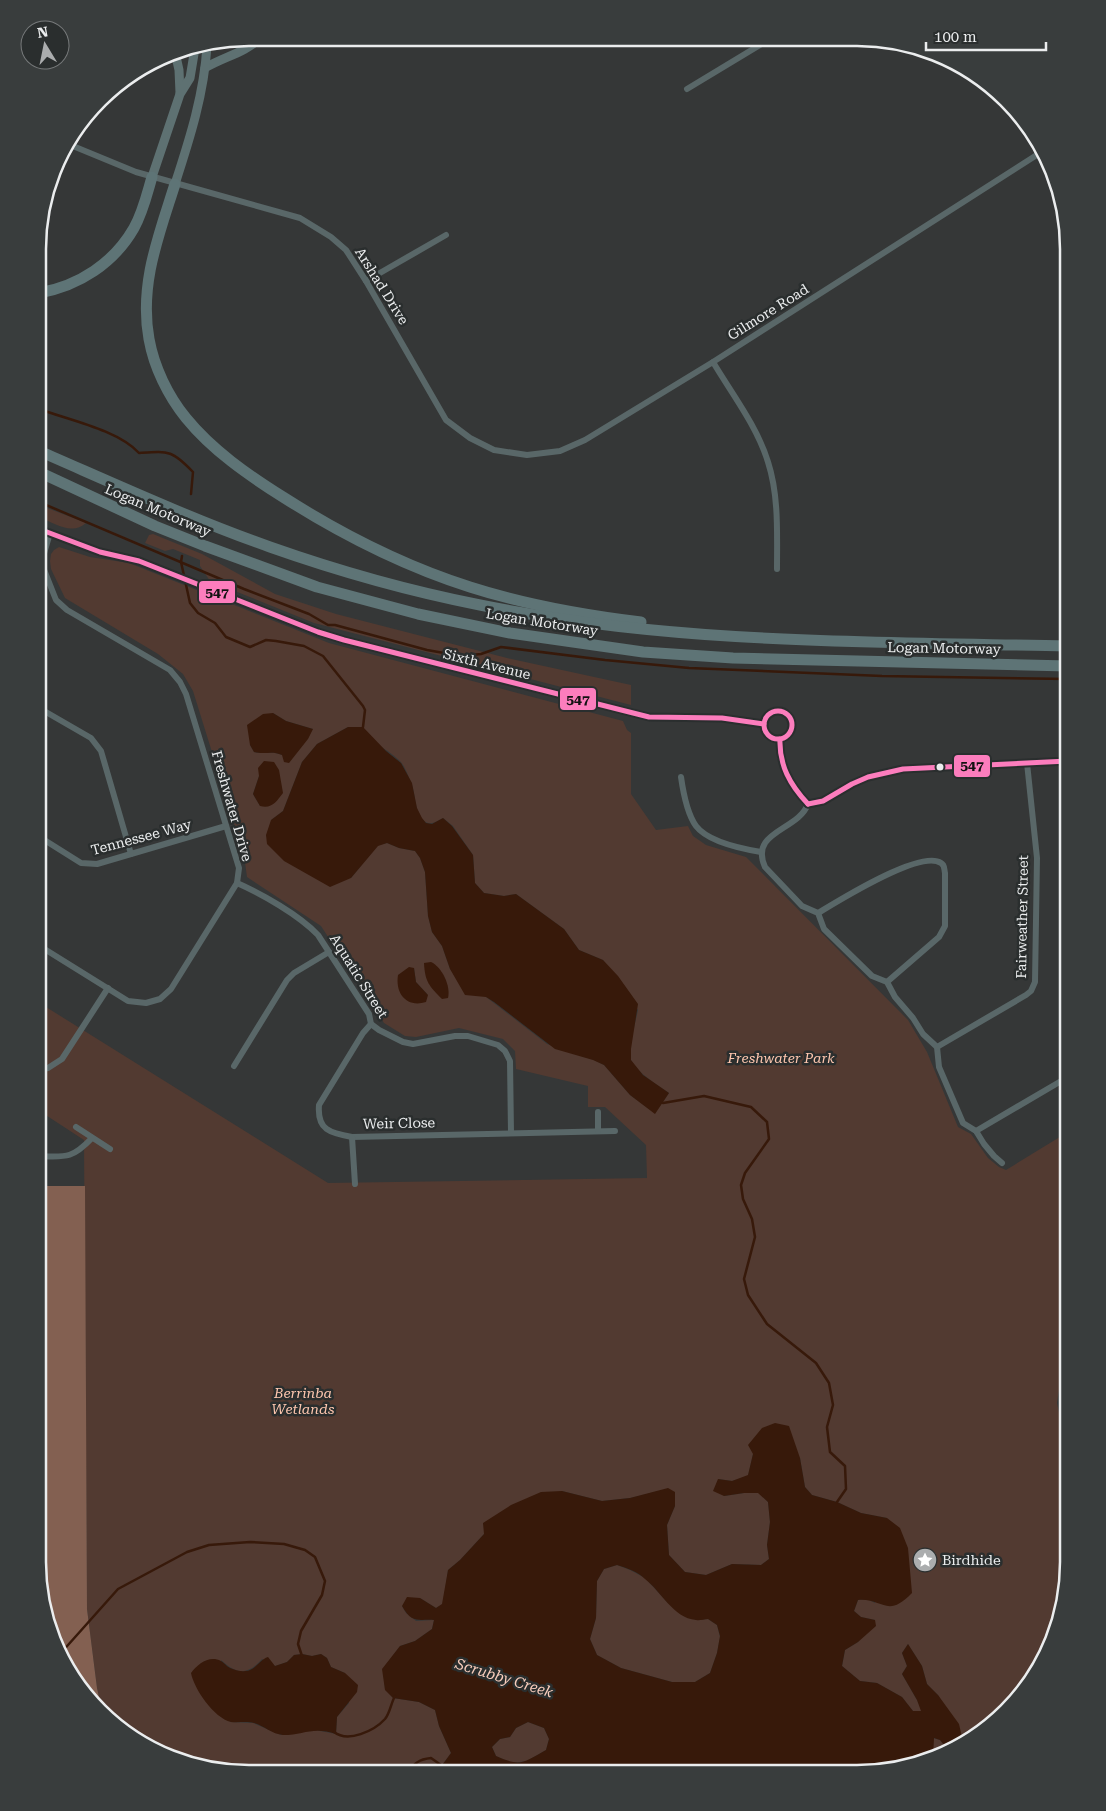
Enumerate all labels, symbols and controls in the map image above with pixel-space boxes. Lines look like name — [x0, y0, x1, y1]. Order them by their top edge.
north arrow — [20, 20, 70, 70]
scale bar — [926, 20, 1046, 52]
text: N — [36, 23, 50, 41]
text: 100 m — [934, 28, 977, 46]
street label: Arshad Drive — [352, 245, 412, 328]
street label: Gilmore Road — [725, 281, 811, 343]
street label: Logan Motorway — [103, 480, 214, 540]
line badge: 547 — [198, 580, 236, 604]
text: 547 — [205, 584, 229, 600]
street label: Logan Motorway — [485, 605, 600, 639]
street label: Logan Motorway — [887, 639, 1002, 657]
street label: Sixth Avenue — [442, 645, 533, 683]
line badge: 547 — [559, 687, 597, 711]
text: 547 — [566, 691, 590, 707]
street label: Freshwater Drive — [209, 749, 256, 864]
line badge: 547 — [953, 754, 991, 778]
text: 547 — [960, 757, 984, 773]
unlabelled marker — [935, 762, 945, 772]
street label: Tennessee Way — [89, 816, 194, 858]
street label: Fairweather Street — [1013, 855, 1031, 979]
street label: Aquatic Street — [327, 931, 391, 1021]
park label: Freshwater Park — [726, 1050, 835, 1066]
street label: Weir Close — [363, 1114, 436, 1132]
park label: Berrinba Wetlands — [272, 1385, 335, 1417]
place icon: Birdhide — [912, 1547, 938, 1573]
place label: Birdhide — [942, 1552, 1001, 1568]
water label: Scrubby Creek — [452, 1654, 556, 1702]

